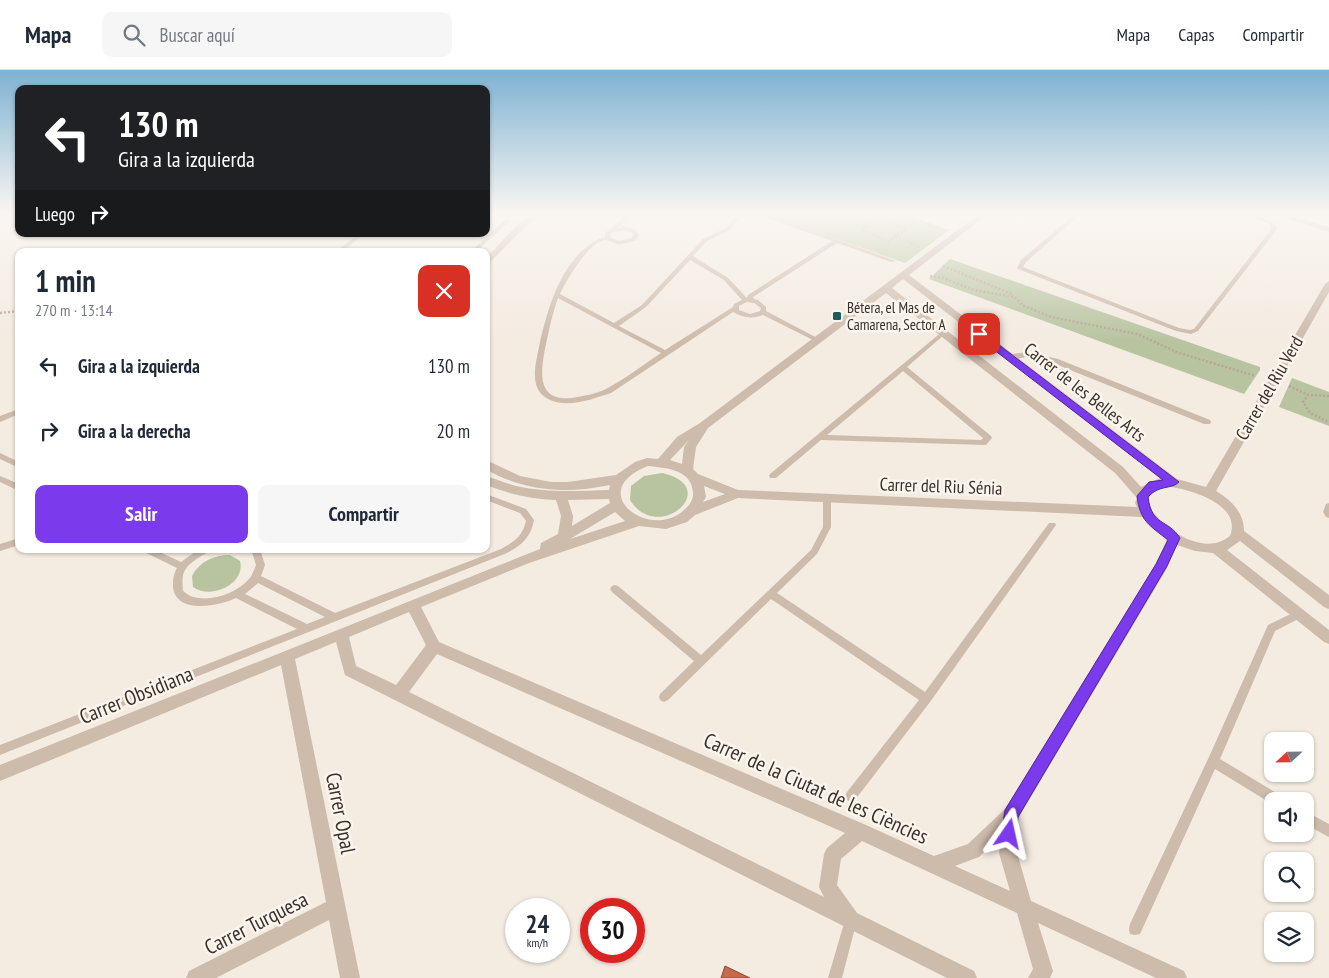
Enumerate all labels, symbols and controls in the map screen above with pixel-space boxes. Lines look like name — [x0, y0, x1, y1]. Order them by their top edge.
search box — [102, 12, 452, 57]
text: Mapa — [25, 19, 72, 50]
icon: search — [120, 21, 148, 49]
text: Buscar aquí — [160, 23, 235, 47]
text: Mapa — [1117, 23, 1150, 46]
text: Capas — [1178, 23, 1215, 46]
text: Compartir — [1243, 23, 1304, 46]
text: 130 m — [118, 101, 199, 147]
icon: left — [35, 105, 100, 170]
text: Gira a la izquierda — [118, 145, 255, 173]
icon: right — [85, 200, 113, 228]
text: Luego — [35, 202, 75, 226]
text: 1 min — [35, 261, 96, 300]
button: close — [418, 265, 470, 317]
place label: Bétera, el Mas de Camarena, Sector A — [847, 298, 947, 334]
text: 270 m · 13:14 — [35, 300, 113, 320]
marker: Bétera, el Mas de Camarena, Sector A — [831, 310, 843, 322]
pin — [958, 313, 1000, 355]
icon: arrive — [965, 320, 993, 348]
street label: Carrer del Riu Verd — [1230, 332, 1308, 444]
street label: Carrer de les Belles Arts — [1020, 337, 1150, 447]
icon: left — [35, 352, 63, 380]
text: Gira a la izquierda — [78, 354, 200, 378]
text: 130 m — [428, 354, 470, 378]
icon: right — [35, 417, 63, 445]
text: Gira a la derecha — [78, 419, 191, 443]
text: 20 m — [437, 419, 470, 443]
street label: Carrer del Riu Sénia — [879, 472, 1003, 500]
button: Salir — [35, 485, 248, 543]
button: Compartir — [258, 485, 470, 543]
street label: Carrer Obsidiana — [75, 660, 197, 730]
street label: Carrer de la Ciutat de les Ciències — [700, 726, 932, 850]
north arrow — [1264, 732, 1314, 782]
map controls — [1264, 732, 1314, 962]
street label: Carrer Opal — [320, 770, 362, 856]
button: sound — [1264, 792, 1314, 842]
position arrow — [982, 807, 1034, 859]
button: search — [1264, 852, 1314, 902]
street label: Carrer Turquesa — [200, 885, 312, 961]
speed limit sign: 30 — [580, 898, 645, 963]
text: 24 — [526, 908, 549, 940]
button: layers — [1264, 912, 1314, 962]
text: km/h — [527, 935, 548, 950]

